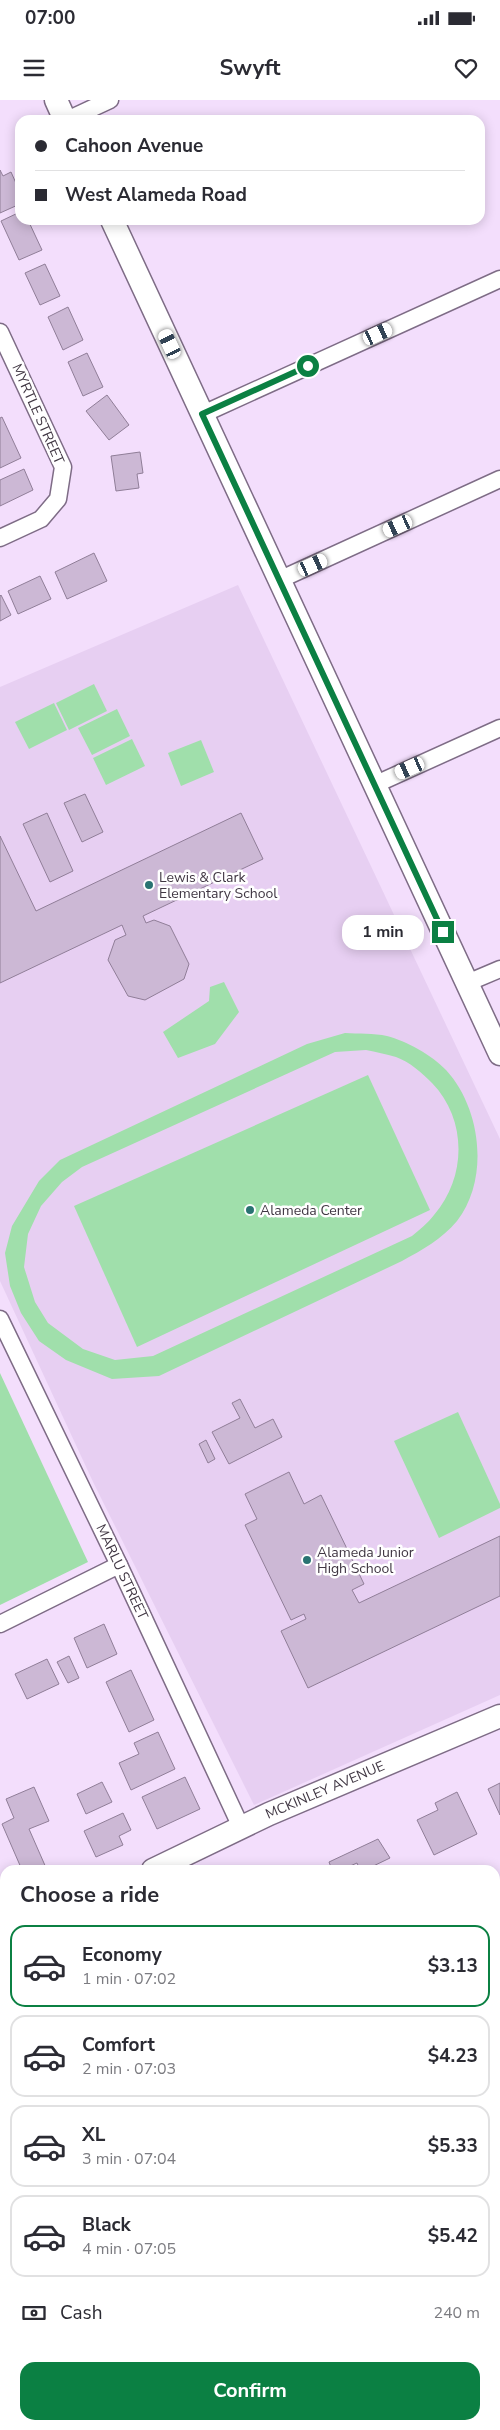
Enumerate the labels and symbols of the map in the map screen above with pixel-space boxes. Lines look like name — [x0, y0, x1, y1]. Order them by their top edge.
car — [361, 321, 394, 347]
car — [156, 327, 183, 361]
route start — [297, 355, 319, 377]
street label: MYRTLE STREET — [7, 361, 69, 468]
car — [381, 513, 414, 539]
car — [296, 552, 329, 578]
car — [393, 755, 426, 781]
place label: Lewis & Clark Elementary School — [159, 868, 278, 903]
marker: Lewis & Clark Elementary School — [143, 879, 155, 891]
callout: 1 min — [343, 914, 426, 950]
route end — [432, 921, 454, 943]
place label: Alameda Center — [260, 1201, 362, 1220]
marker: Alameda Center — [244, 1204, 256, 1216]
street label: MARLU STREET — [92, 1521, 153, 1623]
place label: Alameda Junior High School — [317, 1543, 414, 1578]
marker: Alameda Junior High School — [301, 1554, 313, 1566]
street label: MCKINLEY AVENUE — [263, 1756, 387, 1824]

